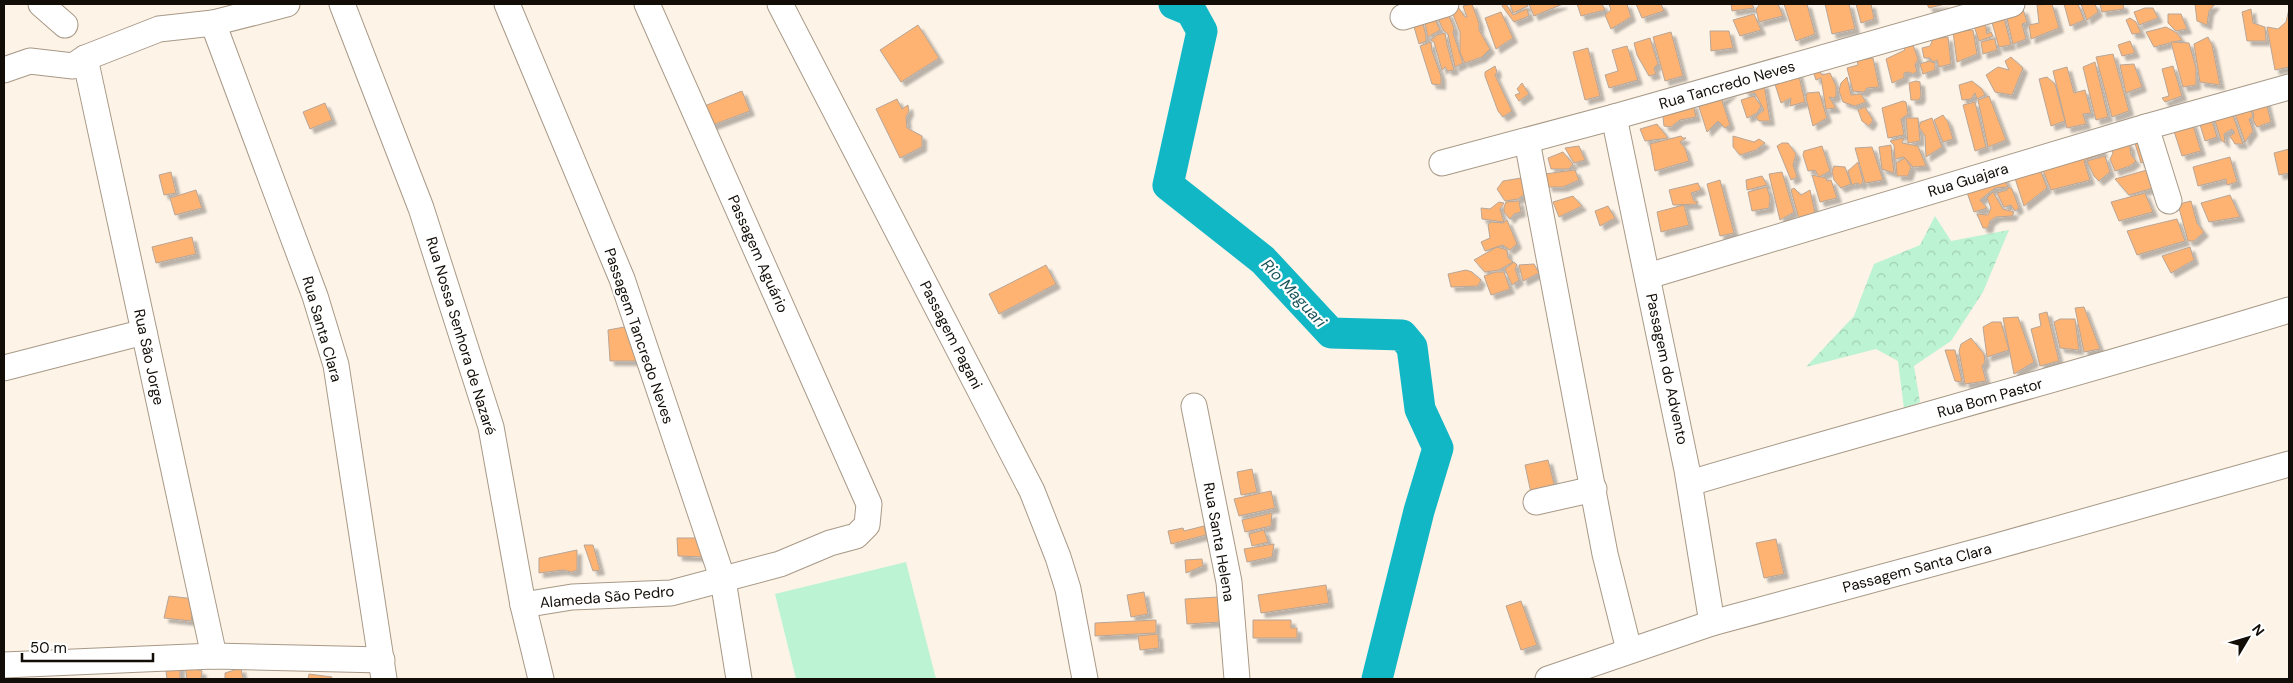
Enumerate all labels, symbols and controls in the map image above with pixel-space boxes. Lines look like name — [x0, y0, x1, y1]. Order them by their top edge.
street label: Rua Tancredo Neves — [1657, 56, 1797, 114]
street label: Rua Guajara — [1925, 158, 2011, 202]
street label: Passagem Aguário — [723, 192, 793, 316]
street label: Rua Nossa Senhora de Nazaré — [421, 234, 501, 438]
street label: Passagem Tancredo Neves — [599, 245, 679, 427]
water label: Rio Maguari — [1257, 254, 1332, 333]
street label: Rua Santa Clara — [297, 274, 347, 384]
street label: Passagem Pagani — [915, 277, 987, 393]
street label: Passagem do Advento — [1641, 292, 1693, 447]
street label: Rua São Jorge — [129, 307, 169, 407]
street label: Rua Bom Pastor — [1935, 373, 2045, 423]
street label: Rua Santa Helena — [1199, 481, 1239, 603]
street label: Passagem Santa Clara — [1840, 539, 1994, 597]
street label: Alameda São Pedro — [539, 581, 675, 613]
north arrow — [2223, 613, 2273, 663]
text: N — [2248, 620, 2268, 640]
scale bar — [22, 630, 154, 662]
text: 50 m — [30, 638, 67, 658]

